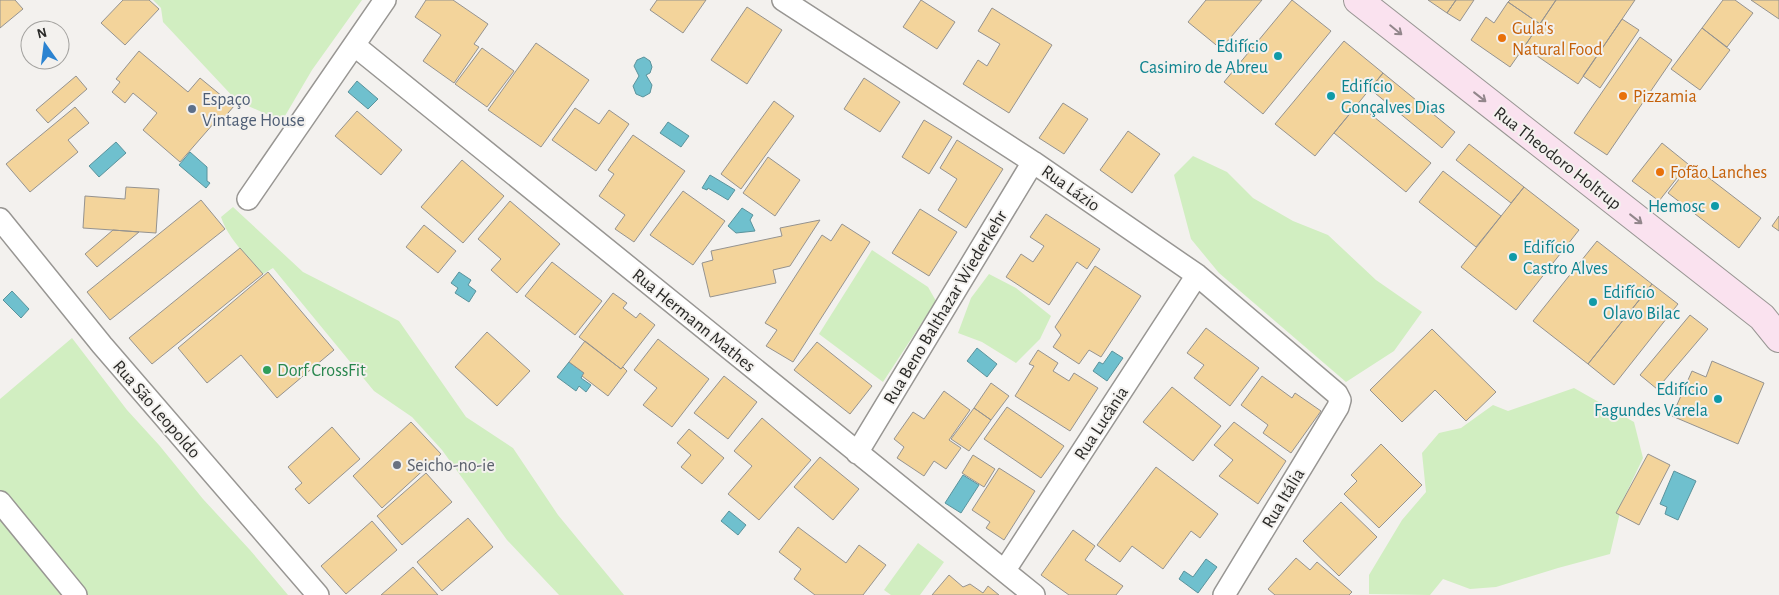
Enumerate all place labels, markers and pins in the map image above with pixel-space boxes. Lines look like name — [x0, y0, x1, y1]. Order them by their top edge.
place label: Gula's Natural Food — [1512, 20, 1603, 59]
marker: Gula's Natural Food — [1496, 32, 1508, 44]
place label: Edifício Casimiro de Abreu — [1140, 38, 1268, 77]
marker: Edifício Casimiro de Abreu — [1272, 50, 1284, 62]
place label: Edifício Gonçalves Dias — [1341, 78, 1445, 117]
place label: Pizzamia — [1633, 88, 1697, 106]
marker: Edifício Gonçalves Dias — [1325, 90, 1337, 102]
marker: Pizzamia — [1617, 90, 1629, 102]
place label: Espaço Vintage House — [202, 91, 305, 130]
marker: Espaço Vintage House — [186, 103, 198, 115]
place label: Fofão Lanches — [1670, 164, 1767, 182]
marker: Fofão Lanches — [1654, 166, 1666, 178]
place label: Hemosc — [1648, 198, 1705, 216]
marker: Hemosc — [1709, 200, 1721, 212]
place label: Edifício Castro Alves — [1523, 239, 1608, 278]
marker: Edifício Castro Alves — [1507, 251, 1519, 263]
place label: Edifício Olavo Bilac — [1603, 284, 1680, 323]
marker: Edifício Olavo Bilac — [1587, 296, 1599, 308]
place label: Dorf CrossFit — [277, 362, 366, 380]
marker: Dorf CrossFit — [261, 364, 273, 376]
place label: Edifício Fagundes Varela — [1594, 381, 1708, 420]
marker: Edifício Fagundes Varela — [1712, 393, 1724, 405]
place label: Seicho-no-ie — [407, 457, 495, 475]
marker: Seicho-no-ie — [391, 459, 403, 471]

